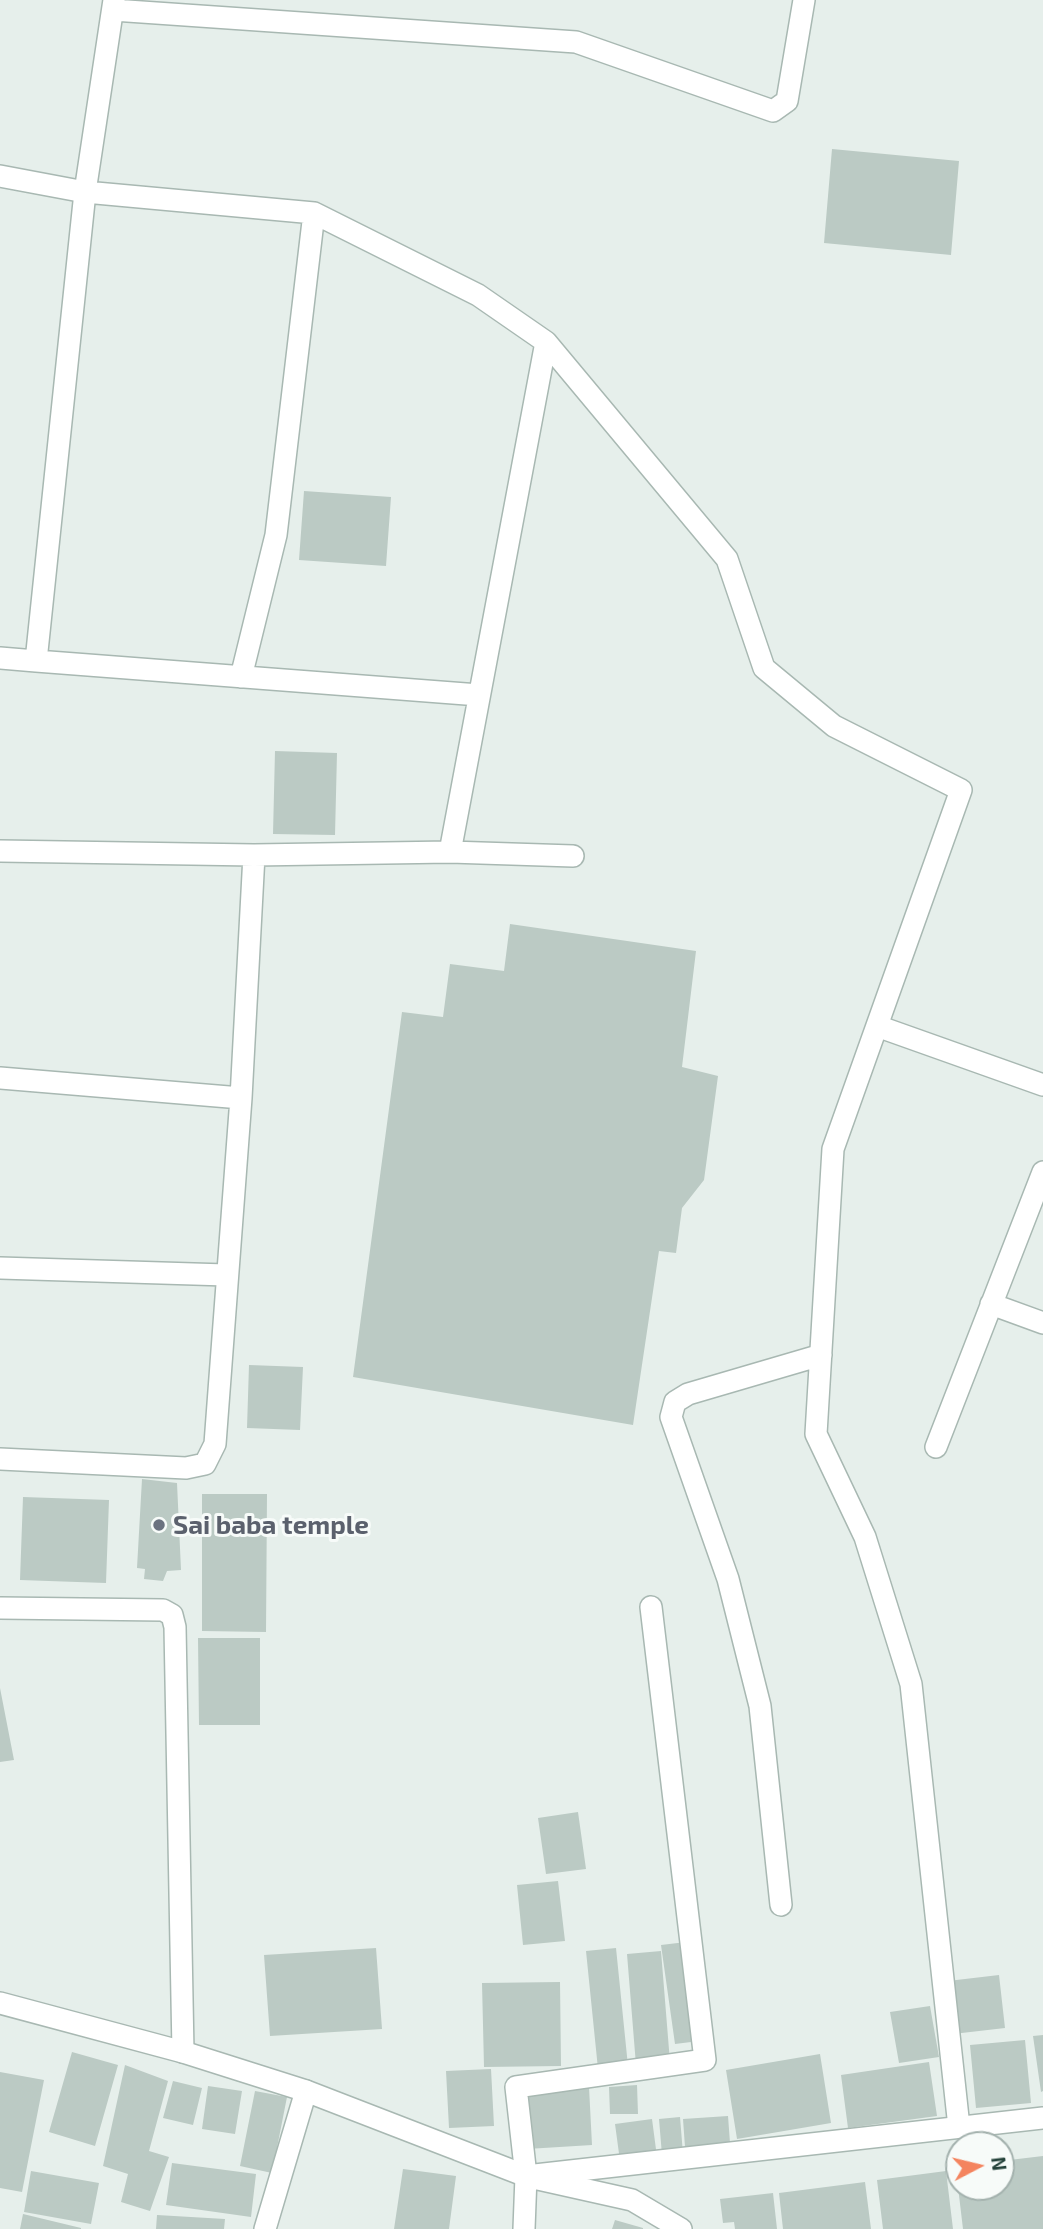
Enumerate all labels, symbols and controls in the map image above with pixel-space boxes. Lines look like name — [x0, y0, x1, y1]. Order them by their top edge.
place label: Sai baba temple — [173, 1509, 369, 1541]
marker: Sai baba temple — [151, 1517, 167, 1533]
north arrow — [945, 2131, 1015, 2201]
text: N — [987, 2155, 1012, 2172]

